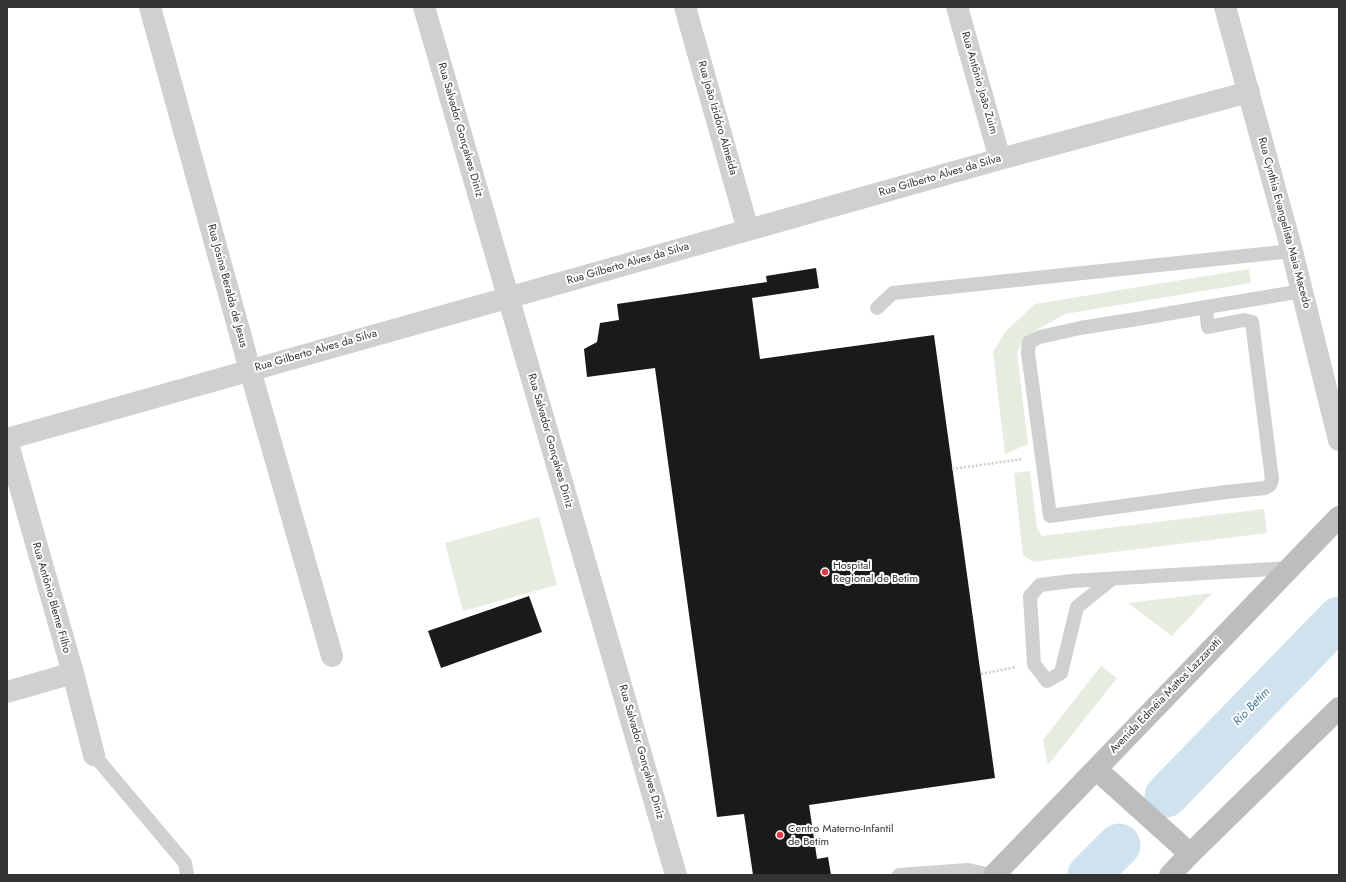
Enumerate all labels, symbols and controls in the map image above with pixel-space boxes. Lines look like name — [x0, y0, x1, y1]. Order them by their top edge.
street label: Rua Antônio João Zuim — [958, 30, 1000, 136]
street label: Rua João Izidóro Almeida — [694, 59, 740, 177]
street label: Rua Salvador Gonçalves Diniz — [434, 61, 486, 199]
street label: Rua Cynthia Evangelista Maia Macedo — [1255, 136, 1313, 310]
street label: Rua Gilberto Alves da Silva — [877, 152, 1003, 200]
street label: Rua Josina Beralda de Jesus — [204, 223, 250, 349]
street label: Rua Gilberto Alves da Silva — [565, 240, 691, 288]
street label: Rua Gilberto Alves da Silva — [253, 327, 379, 375]
street label: Rua Salvador Gonçalves Diniz — [524, 372, 576, 510]
street label: Rua Antônio Bleme Filho — [29, 541, 73, 655]
place label: Hospital Regional de Betim — [833, 559, 918, 585]
marker: Hospital Regional de Betim — [820, 567, 830, 577]
street label: Avenida Edméia Mattos Lazzarotti — [1107, 635, 1225, 757]
street label: Rua Salvador Gonçalves Diniz — [615, 683, 667, 821]
water label: Rio Betim — [1231, 685, 1273, 729]
place label: Centro Materno-Infantil de Betim — [788, 822, 894, 848]
marker: Centro Materno-Infantil de Betim — [775, 830, 785, 840]

